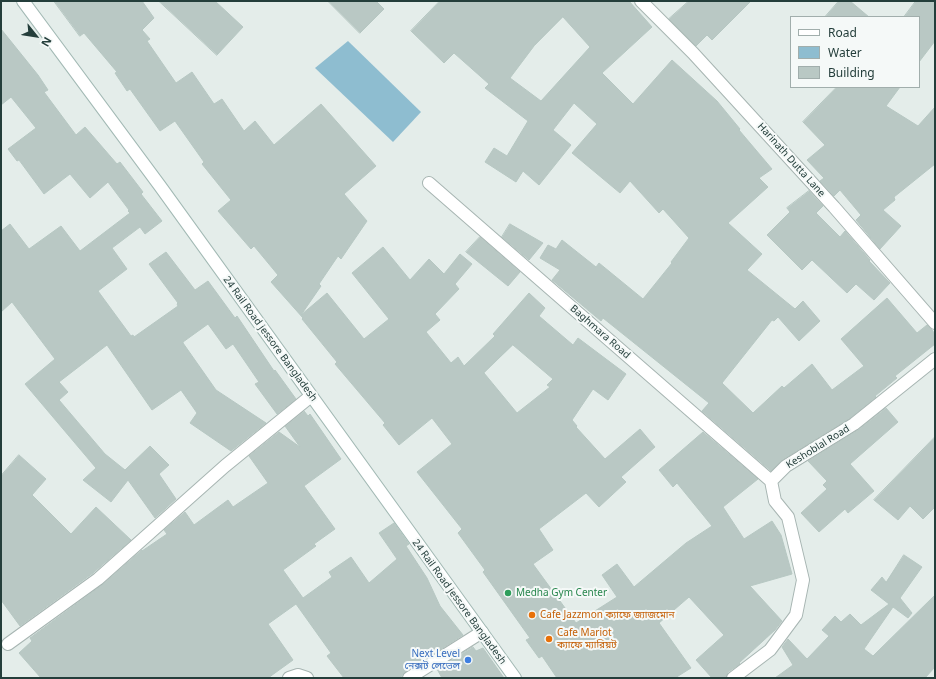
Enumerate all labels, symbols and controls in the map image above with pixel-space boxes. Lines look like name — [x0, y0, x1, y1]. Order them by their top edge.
north arrow — [16, 16, 56, 56]
legend — [790, 16, 920, 88]
text: Road — [828, 24, 857, 41]
text: N — [38, 35, 56, 50]
text: Water — [828, 44, 862, 61]
text: Building — [828, 64, 875, 81]
street label: Harinath Dutta Lane — [755, 121, 827, 199]
street label: 24 Rail Road jessore Bangladesh — [221, 274, 319, 404]
street label: Baghmara Road — [568, 303, 632, 361]
street label: Keshoblal Road — [784, 423, 852, 471]
street label: 24 Rail Road jessore Bangladesh — [410, 537, 508, 667]
place label: Medha Gym Center — [516, 587, 607, 599]
marker: Medha Gym Center — [503, 588, 513, 598]
place label: Cafe Jazzmon ক্যাফে জ্যাজমোন — [540, 609, 675, 621]
marker: Cafe Jazzmon ক্যাফে জ্যাজমোন — [527, 610, 537, 620]
place label: Cafe Mariot ক্যাফে ম্যারিয়ট — [557, 627, 617, 650]
marker: Cafe Mariot ক্যাফে ম্যারিয়ট — [544, 634, 554, 644]
place label: Next Level নেক্সট লেভেল — [405, 648, 460, 672]
marker: Next Level নেক্সট লেভেল — [463, 655, 473, 665]

